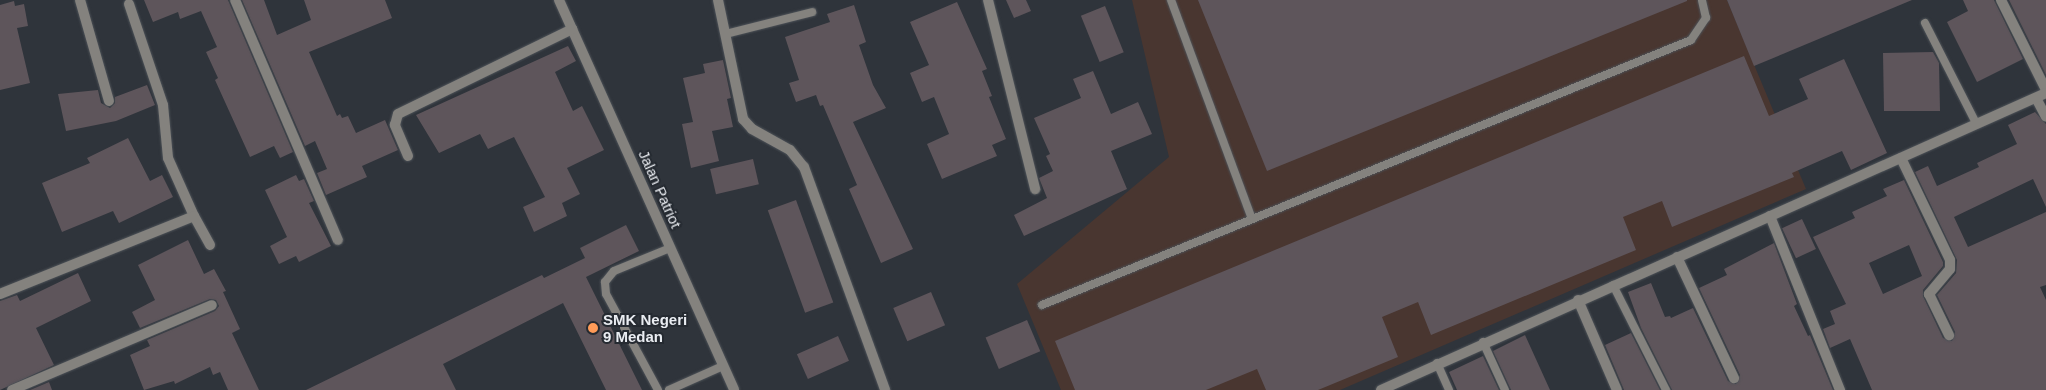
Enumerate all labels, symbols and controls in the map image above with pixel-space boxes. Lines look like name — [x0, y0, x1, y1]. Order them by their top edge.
street label: Jalan Patriot — [635, 147, 685, 231]
place label: SMK Negeri 9 Medan — [603, 310, 687, 345]
marker: SMK Negeri 9 Medan — [587, 322, 599, 334]

